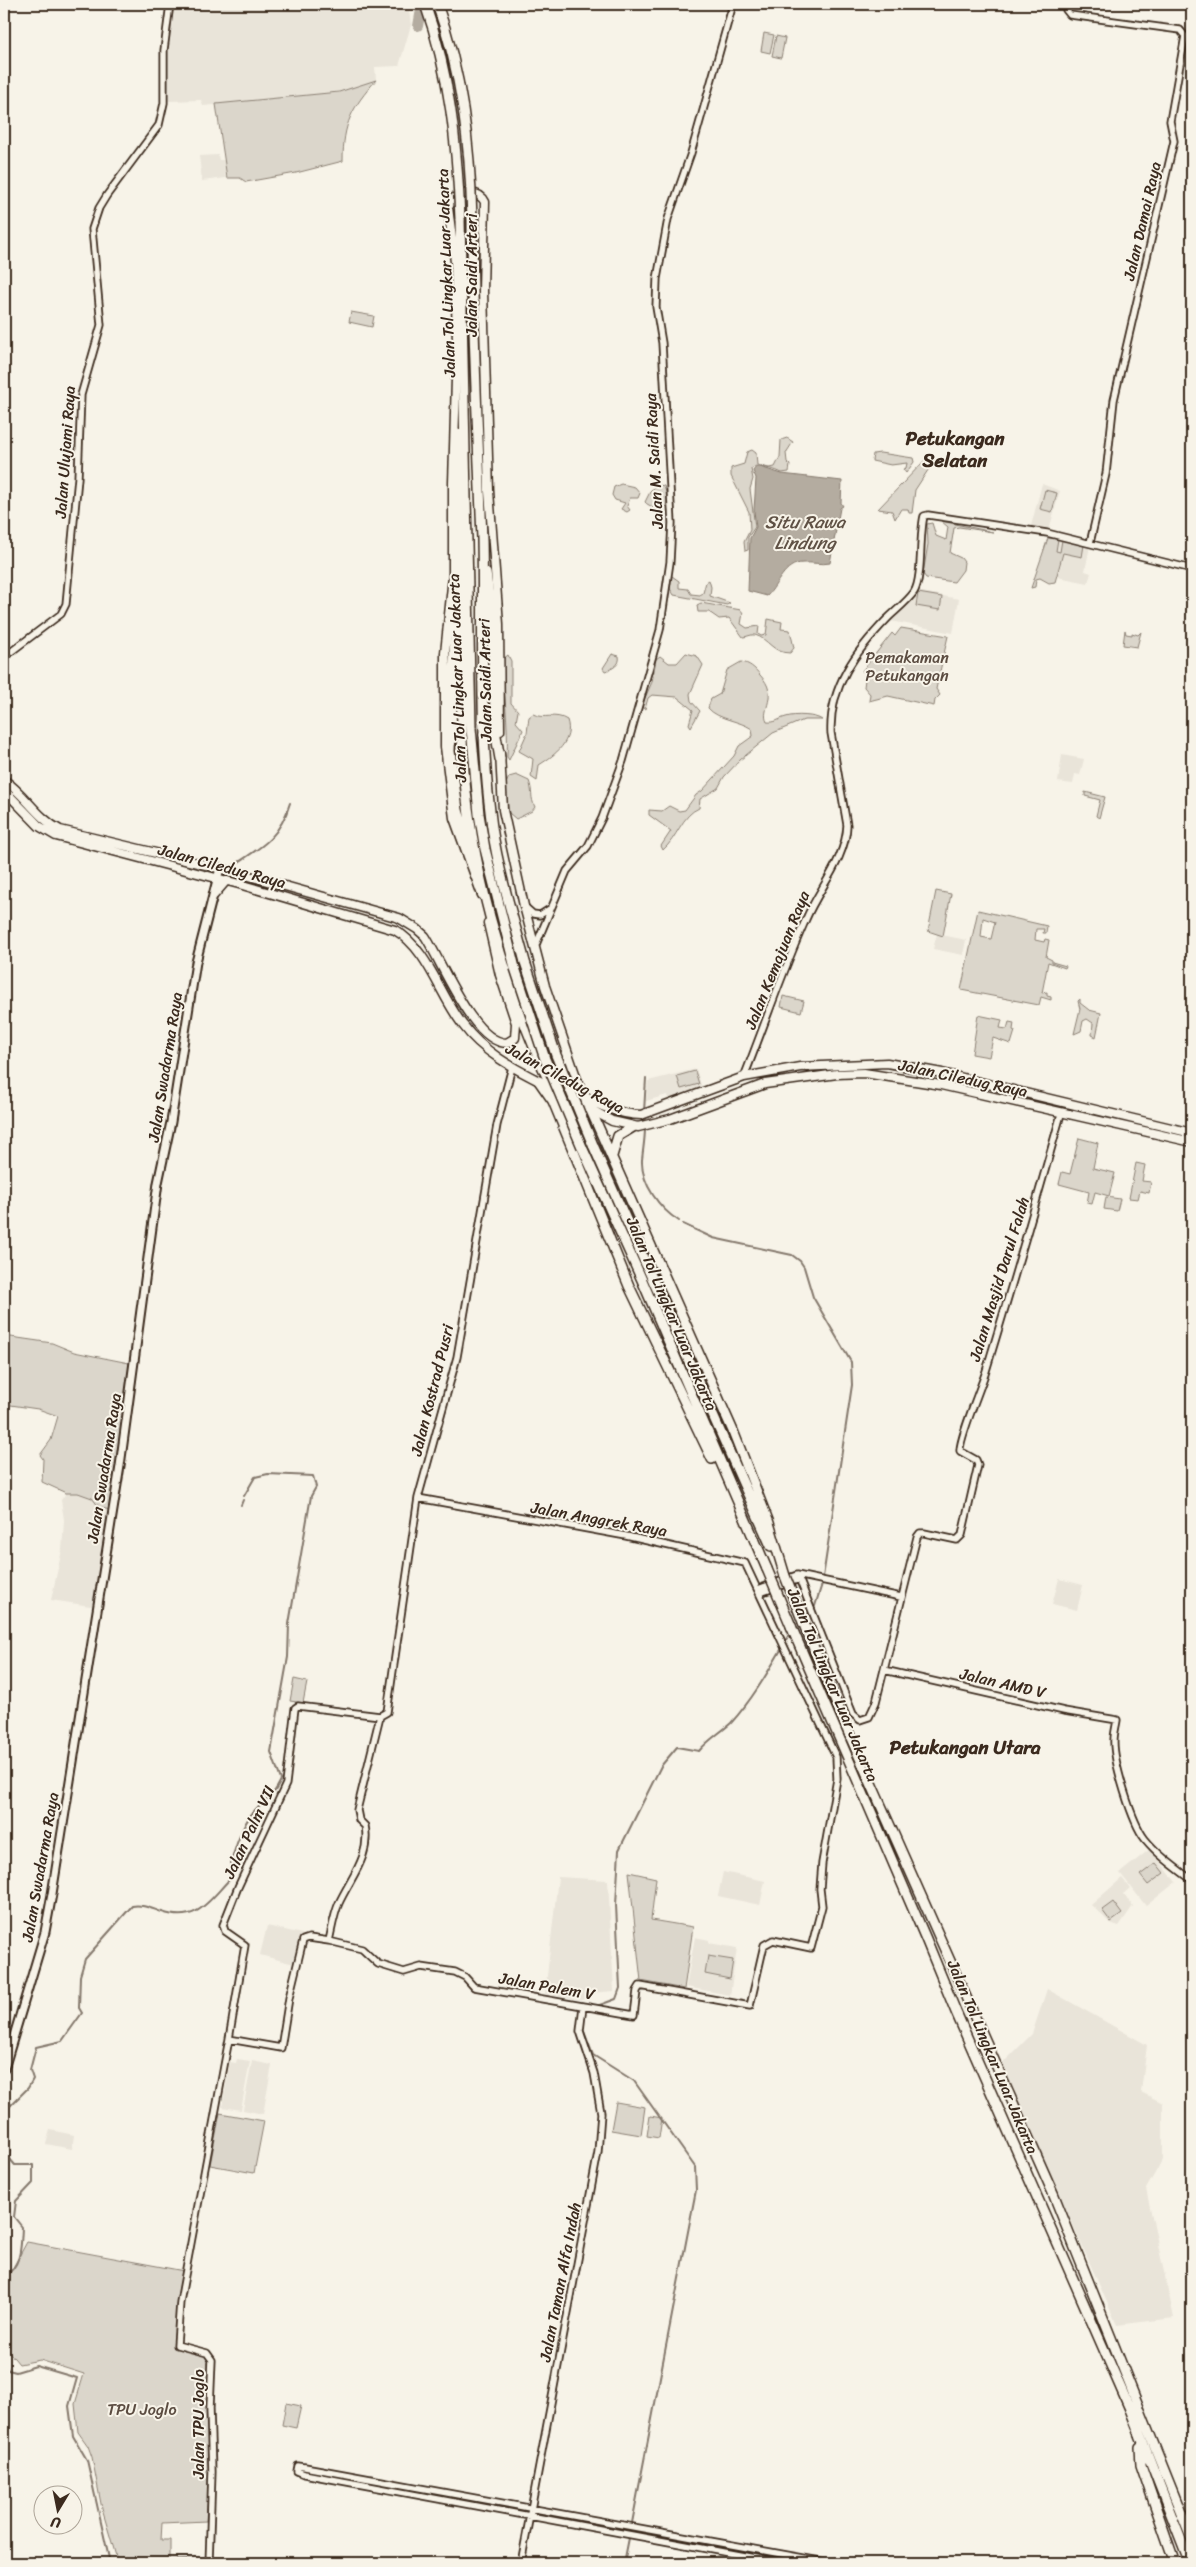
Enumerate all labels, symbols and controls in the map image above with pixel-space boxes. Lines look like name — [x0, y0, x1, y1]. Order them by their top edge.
street label: Jalan Damai Raya — [1114, 159, 1170, 284]
street label: Jalan Tol Lingkar Luar Jakarta — [428, 168, 464, 379]
street label: Jalan Saidi Arteri — [457, 213, 486, 338]
street label: Jalan Ulujami Raya — [46, 385, 84, 520]
street label: Jalan M. Saidi Raya — [636, 392, 672, 531]
district label: Petukangan Selatan — [905, 422, 1005, 477]
water label: Situ Rawa Lindung — [765, 506, 847, 559]
street label: Jalan Tol Lingkar Luar Jakarta — [439, 573, 475, 784]
street label: Jalan Saidi Arteri — [469, 618, 501, 743]
park label: Pemakaman Petukangan — [865, 643, 949, 690]
street label: Jalan Ciledug Raya — [154, 835, 289, 897]
street label: Jalan Kemajuan Raya — [736, 885, 818, 1035]
street label: Jalan Swadarma Raya — [139, 990, 191, 1145]
street label: Jalan Ciledug Raya — [499, 1034, 630, 1122]
street label: Jalan Ciledug Raya — [895, 1050, 1030, 1106]
street label: Jalan Masjid Darul Falah — [960, 1193, 1038, 1366]
street label: Jalan Tol Lingkar Luar Jakarta — [617, 1211, 726, 1416]
street label: Jalan Kostrad Pusri — [401, 1320, 463, 1460]
street label: Jalan Swadarma Raya — [78, 1391, 130, 1546]
street label: Jalan Anggrek Raya — [528, 1493, 669, 1545]
street label: Jalan Tol Lingkar Luar Jakarta — [778, 1582, 887, 1787]
street label: Jalan AMD V — [956, 1659, 1049, 1707]
district label: Petukangan Utara — [889, 1731, 1041, 1764]
street label: Jalan Palm VII — [214, 1780, 283, 1884]
street label: Jalan Swadarma Raya — [12, 1790, 67, 1945]
street label: Jalan Tol Lingkar Luar Jakarta — [938, 1954, 1047, 2159]
street label: Jalan Palem V — [496, 1963, 598, 2009]
street label: Jalan Taman Alfa Indah — [530, 2200, 590, 2365]
street label: Jalan TPU Joglo — [184, 2369, 213, 2480]
park label: TPU Joglo — [107, 2395, 177, 2424]
north arrow — [32, 2484, 82, 2534]
text: U — [48, 2509, 63, 2535]

